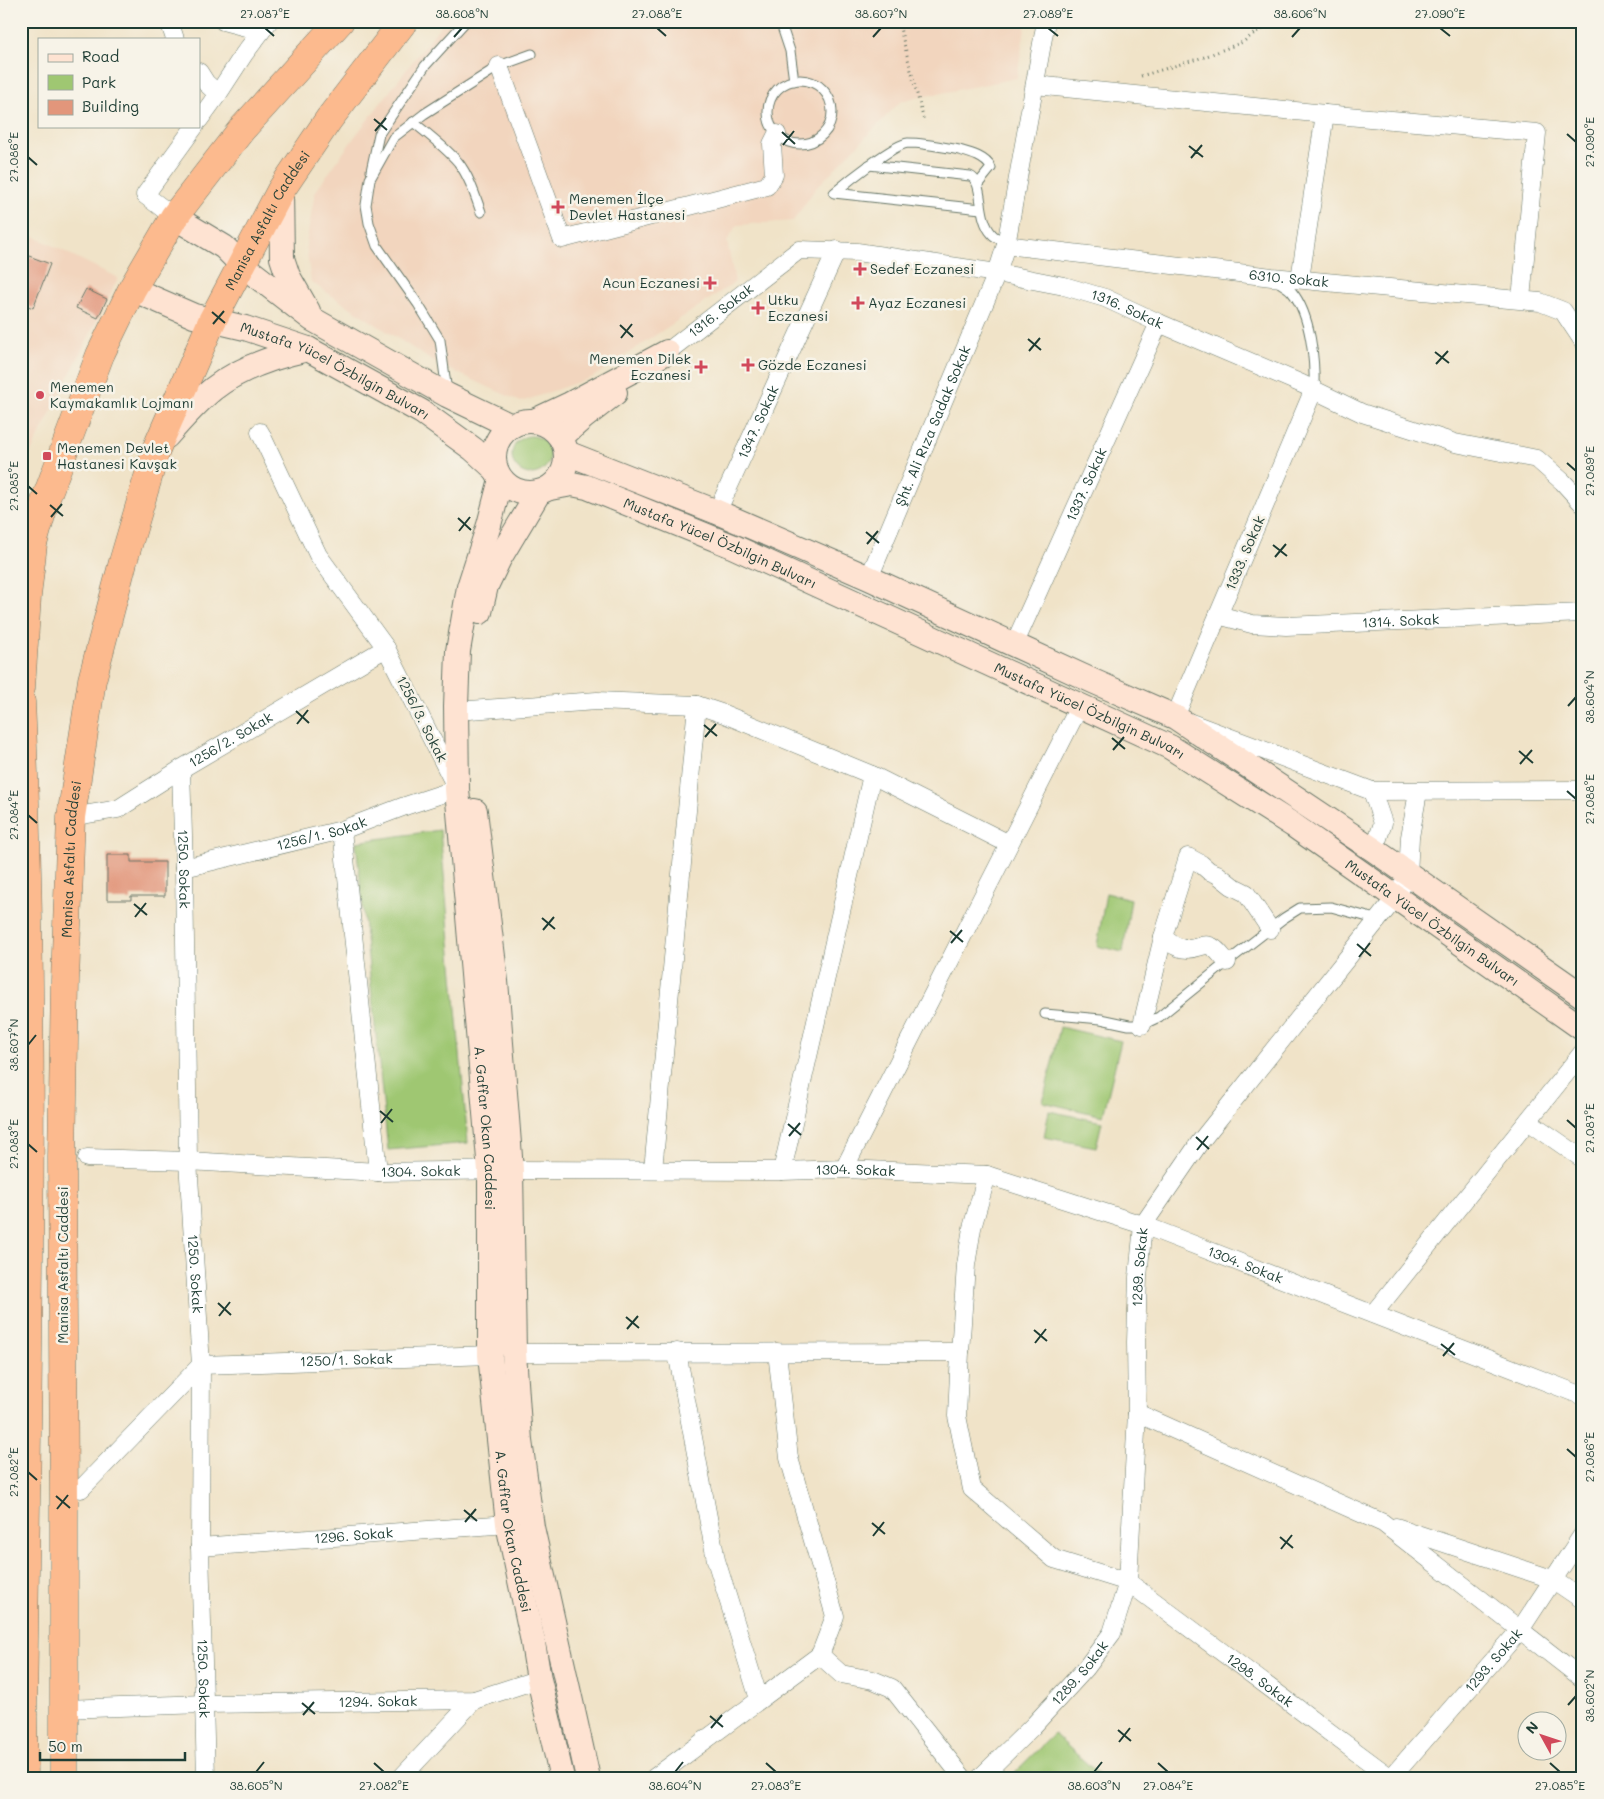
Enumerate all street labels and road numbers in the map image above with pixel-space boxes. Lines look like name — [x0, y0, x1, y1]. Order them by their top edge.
street label: Manisa Asfaltı Caddesi — [220, 147, 314, 293]
street label: 6310. Sokak — [1248, 264, 1330, 291]
street label: 1316. Sokak — [684, 279, 757, 341]
street label: 1316. Sokak — [1089, 284, 1167, 333]
street label: Mustafa Yücel Özbilgin Bulvarı — [238, 317, 434, 424]
street label: Şht. Ali Rıza Sadak Sokak — [890, 342, 975, 509]
street label: 1347. Sokak — [733, 382, 783, 462]
street label: 1337. Sokak — [1061, 444, 1111, 524]
street label: Mustafa Yücel Özbilgin Bulvarı — [621, 493, 820, 593]
street label: 1333. Sokak — [1220, 513, 1269, 593]
street label: 1314. Sokak — [1362, 609, 1440, 632]
street label: Mustafa Yücel Özbilgin Bulvarı — [991, 658, 1189, 763]
street label: 1256/3. Sokak — [392, 672, 452, 765]
street label: 1256/2. Sokak — [185, 707, 276, 771]
street label: Manisa Asfaltı Caddesi — [57, 779, 85, 938]
street label: 1256/1. Sokak — [275, 811, 369, 854]
street label: 1250. Sokak — [174, 829, 195, 909]
street label: Mustafa Yücel Özbilgin Bulvarı — [1342, 855, 1523, 990]
street label: A. Gaffar Okan Caddesi — [470, 1045, 500, 1210]
street label: 1304. Sokak — [815, 1159, 896, 1180]
street label: 1304. Sokak — [381, 1161, 461, 1181]
street label: Manisa Asfaltı Caddesi — [53, 1186, 72, 1344]
street label: 1289. Sokak — [1127, 1227, 1152, 1307]
street label: 1250. Sokak — [184, 1233, 208, 1314]
street label: 1304. Sokak — [1205, 1241, 1286, 1288]
street label: 1250/1. Sokak — [300, 1348, 393, 1371]
street label: A. Gaffar Okan Caddesi — [491, 1449, 537, 1614]
street label: 1296. Sokak — [313, 1523, 394, 1547]
street label: 1293. Sokak — [1460, 1624, 1526, 1696]
street label: 1289. Sokak — [1047, 1636, 1112, 1709]
street label: 1250. Sokak — [193, 1639, 214, 1718]
street label: 1298. Sokak — [1223, 1648, 1298, 1711]
street label: 1294. Sokak — [338, 1691, 418, 1711]

